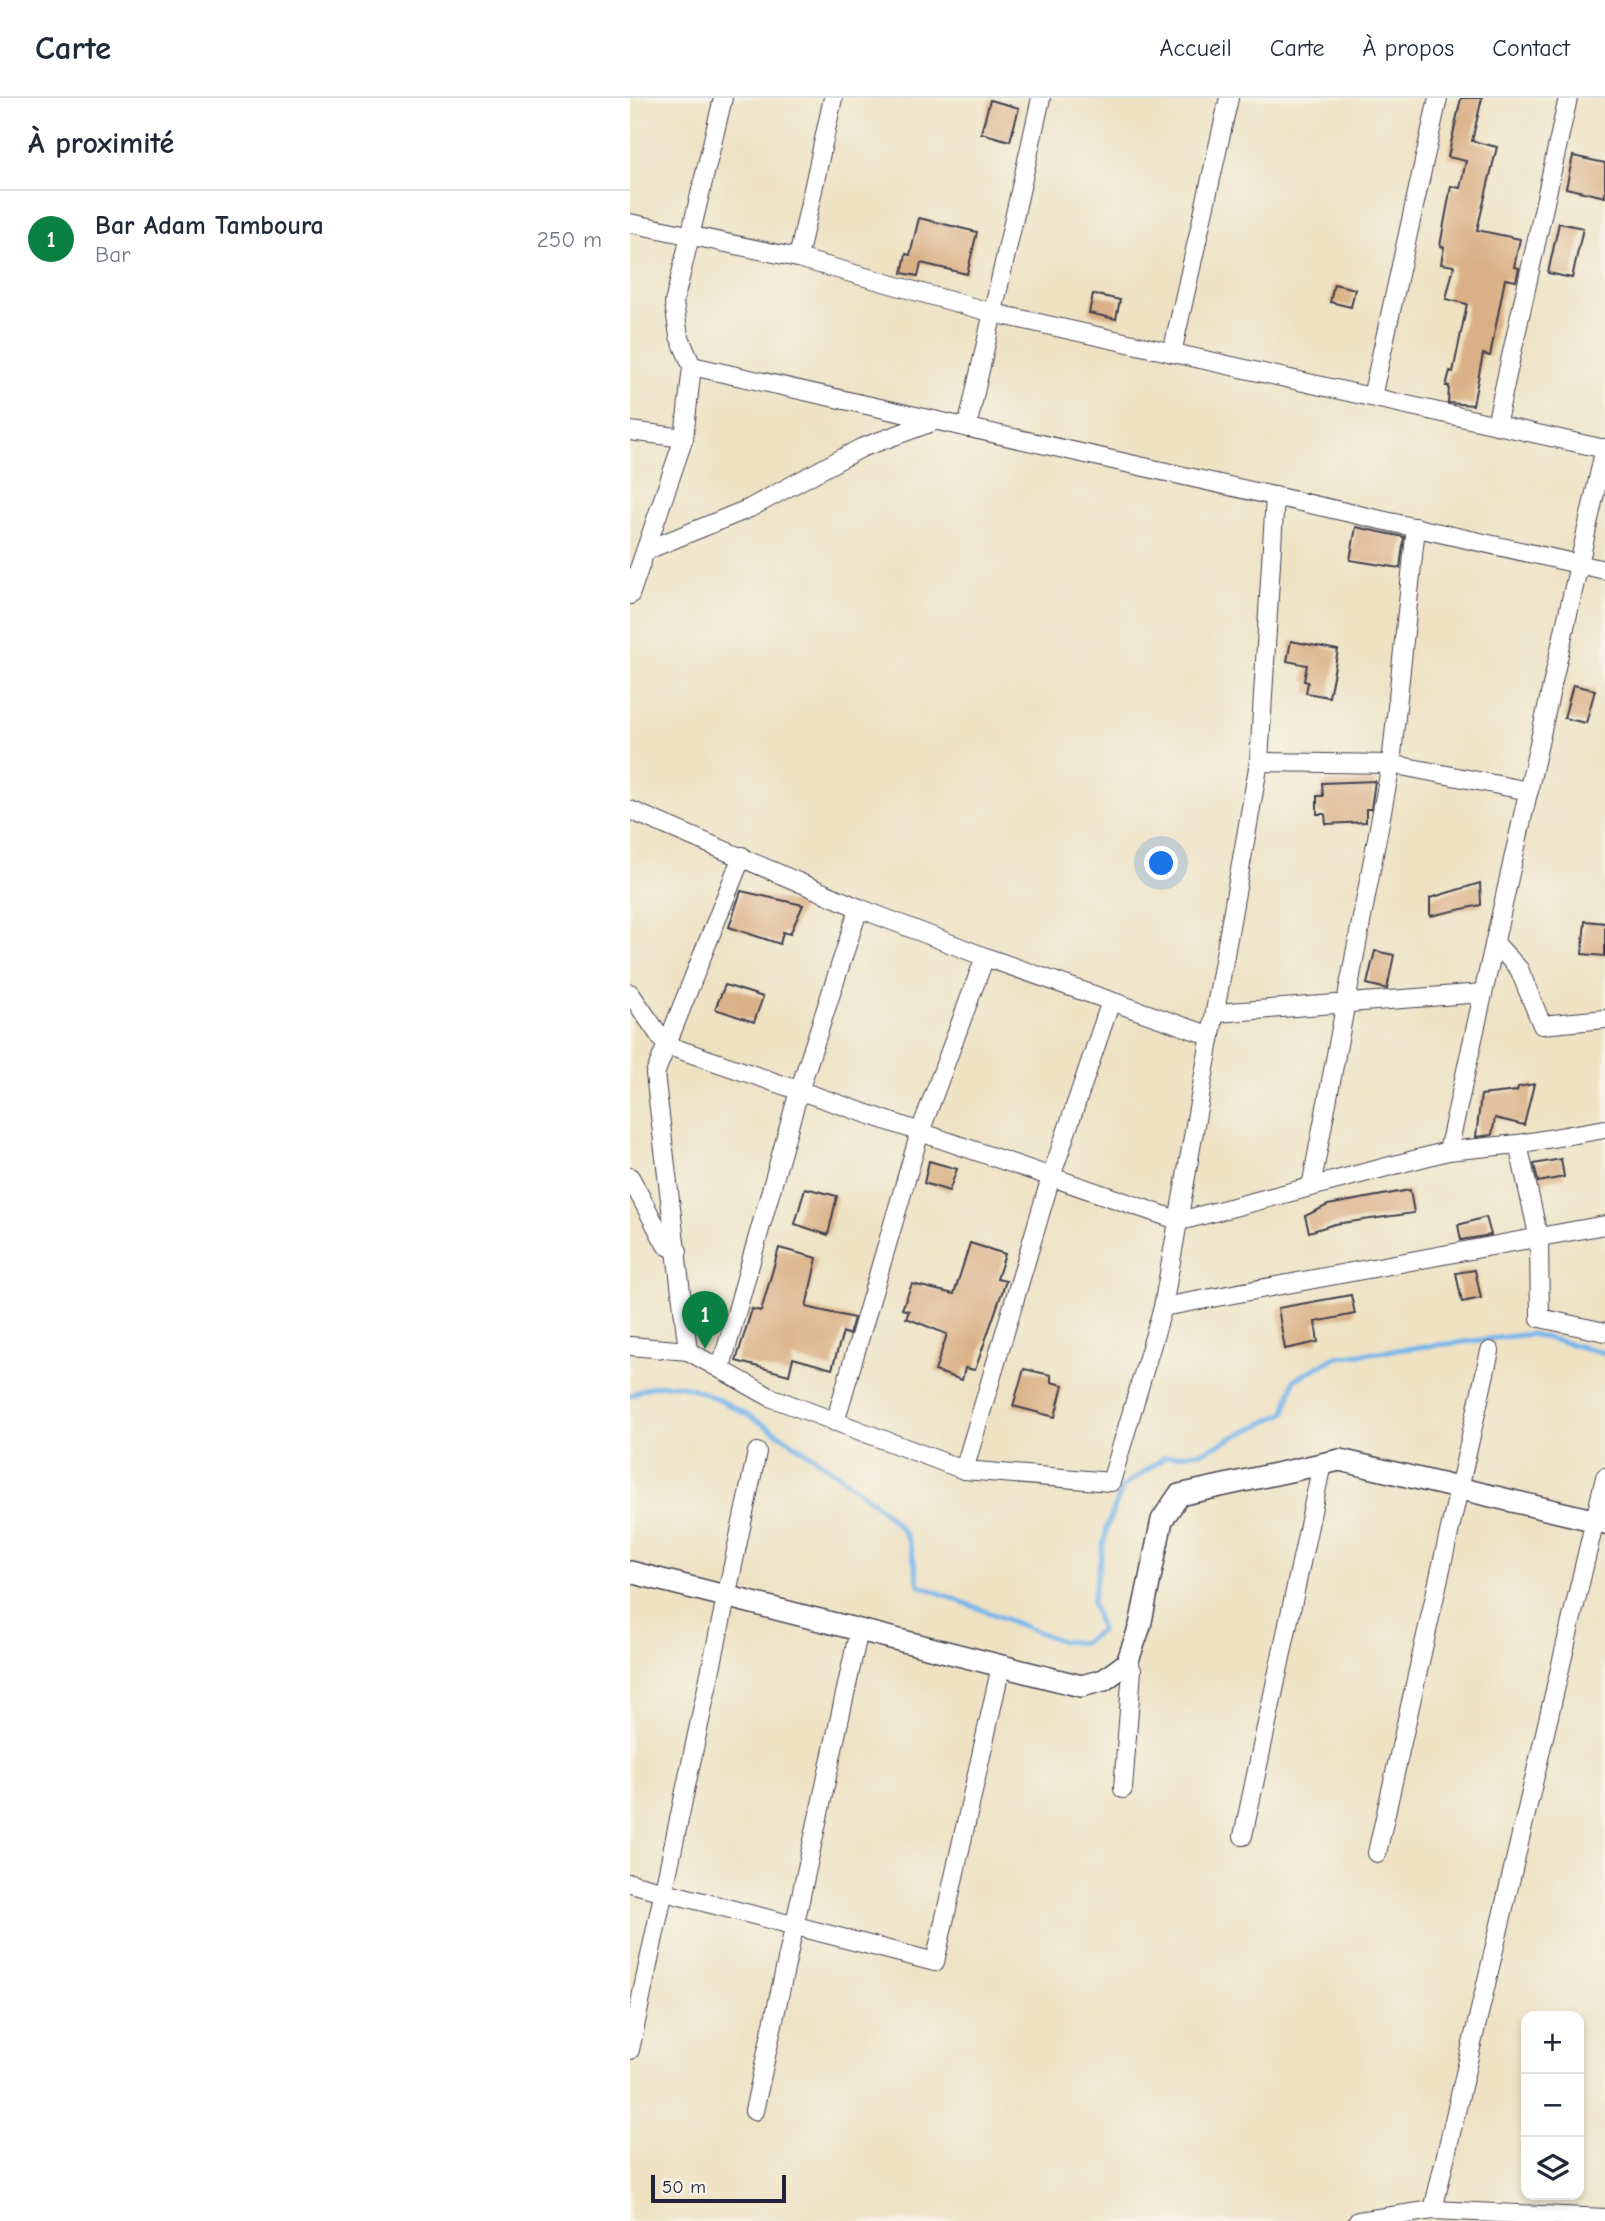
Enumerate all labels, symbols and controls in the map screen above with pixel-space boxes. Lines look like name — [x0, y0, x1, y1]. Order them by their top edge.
text: Carte — [35, 29, 111, 67]
text: Accueil — [1160, 34, 1232, 62]
text: Carte — [1270, 34, 1325, 62]
text: À propos — [1363, 34, 1454, 62]
text: Contact — [1492, 34, 1570, 62]
text: À proximité — [28, 126, 174, 161]
text: Bar Adam Tamboura — [95, 211, 324, 241]
text: 1 — [46, 226, 56, 253]
text: 250 m — [537, 226, 602, 253]
text: Bar — [95, 241, 130, 268]
your location — [1144, 846, 1178, 880]
pin: 1 — [682, 1291, 728, 1349]
map controls — [1521, 2011, 1584, 2200]
button: + — [1521, 2011, 1584, 2074]
button: − — [1521, 2074, 1584, 2137]
button: layers — [1521, 2137, 1584, 2200]
scale bar — [651, 2172, 786, 2204]
text: 50 m — [662, 2176, 706, 2198]

